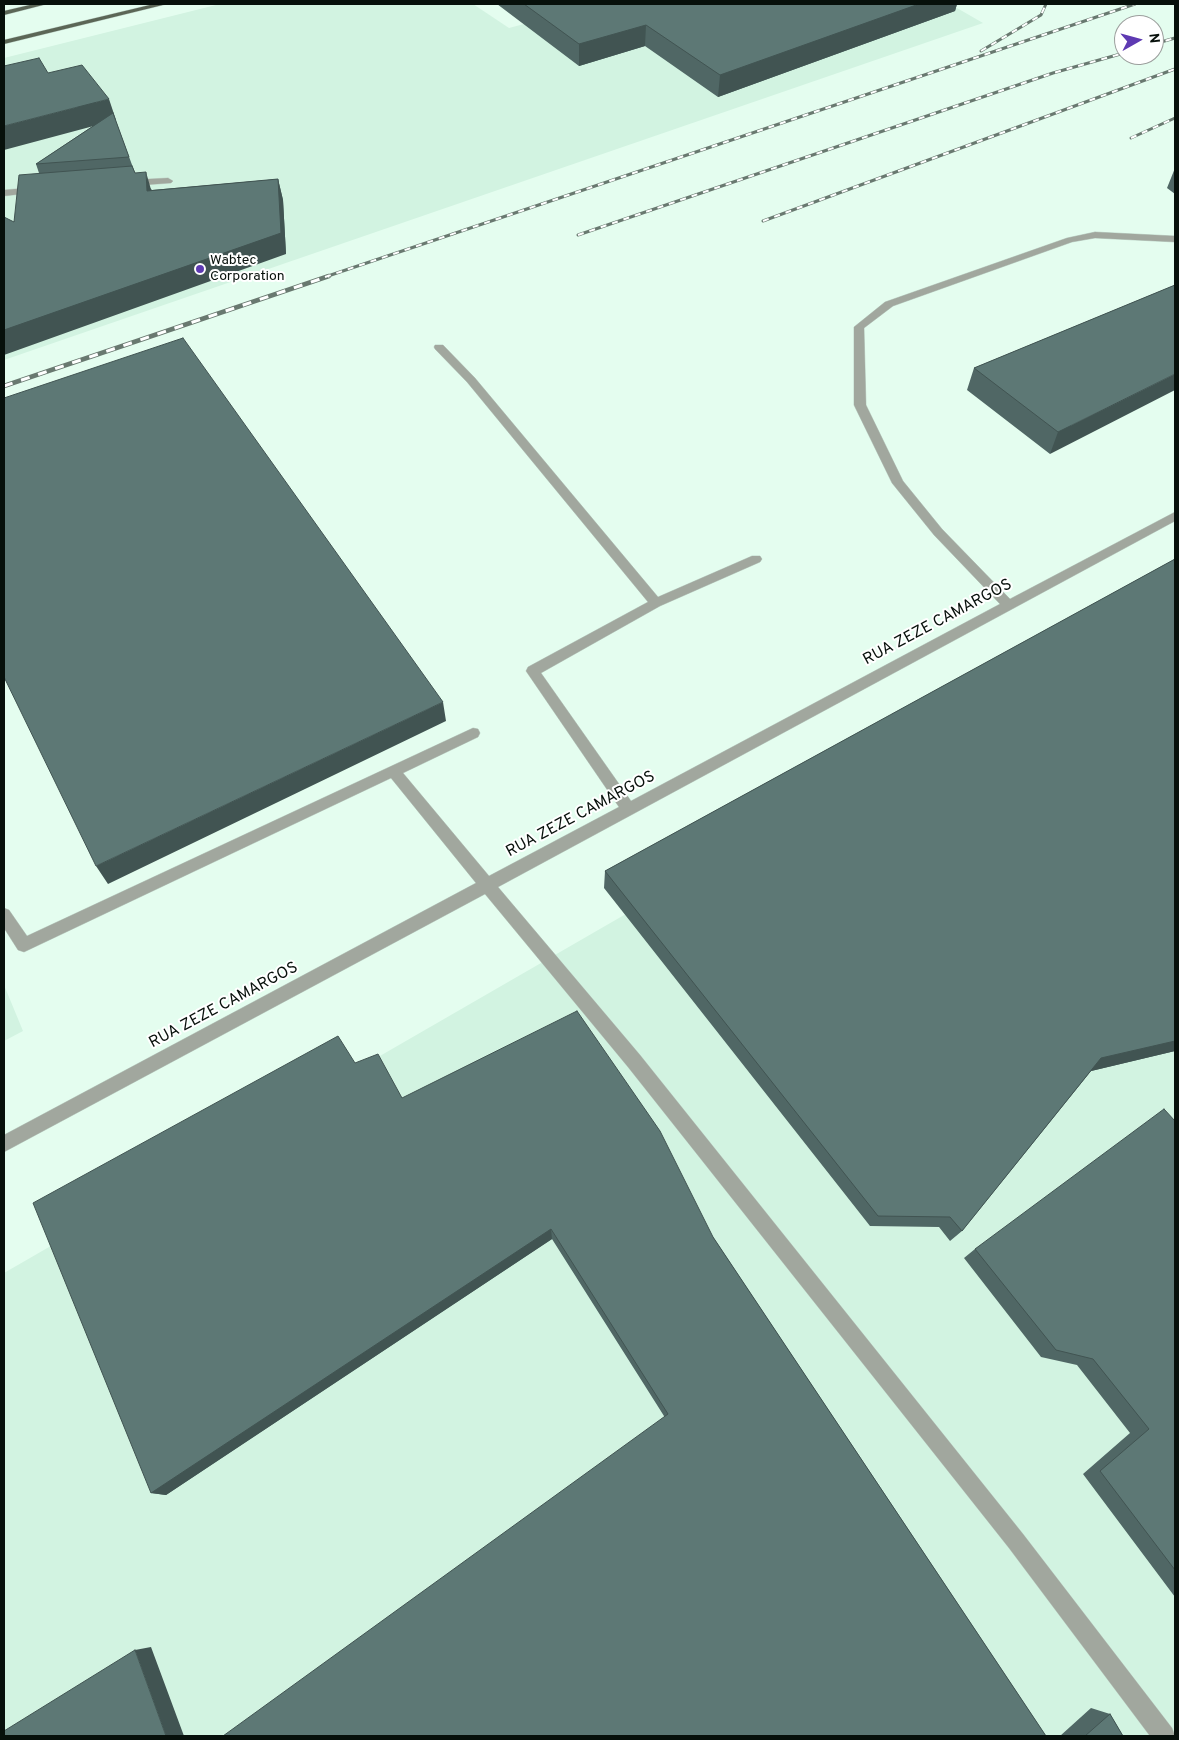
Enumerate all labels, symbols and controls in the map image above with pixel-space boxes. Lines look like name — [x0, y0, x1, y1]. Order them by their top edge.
north arrow — [1114, 15, 1164, 65]
text: N — [1144, 32, 1162, 44]
place label: Wabtec Corporation — [210, 253, 285, 286]
marker: Wabtec Corporation — [194, 263, 206, 275]
street label: RUA ZEZE CAMARGOS — [860, 576, 1016, 670]
street label: RUA ZEZE CAMARGOS — [503, 768, 659, 862]
street label: RUA ZEZE CAMARGOS — [146, 959, 302, 1053]

